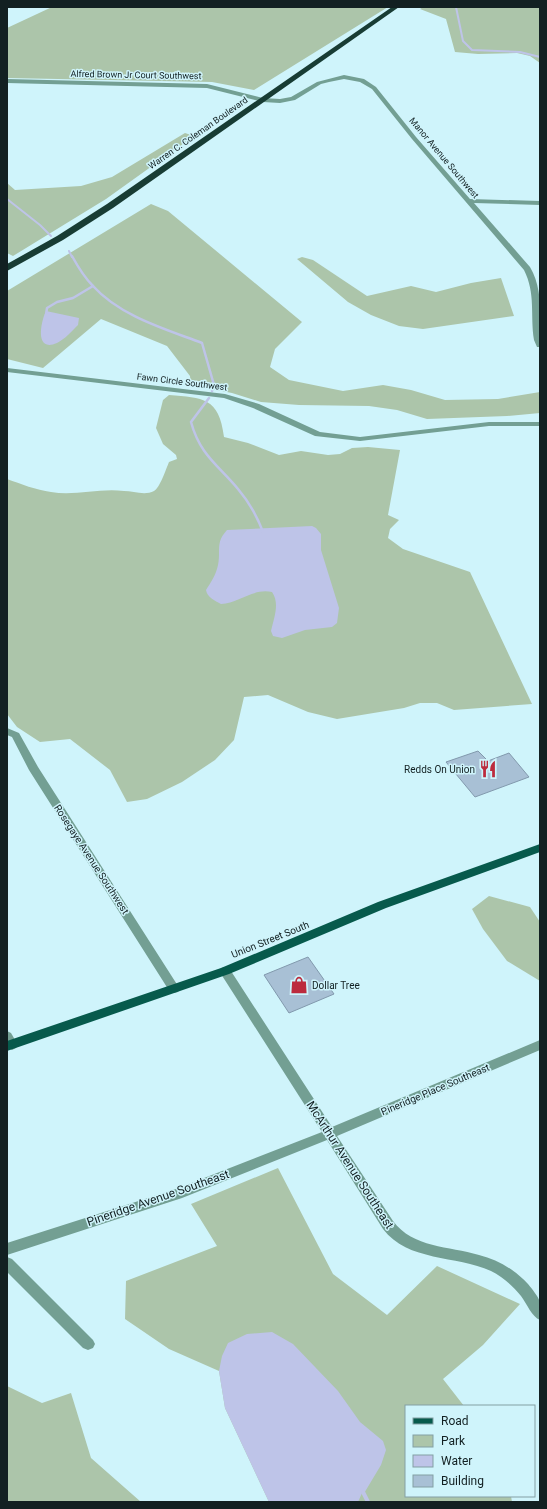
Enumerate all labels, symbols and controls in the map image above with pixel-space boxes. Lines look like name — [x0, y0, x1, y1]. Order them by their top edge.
street label: Alfred Brown Jr Court Southwest — [70, 69, 202, 81]
street label: Warren C. Coleman Boulevard — [146, 95, 250, 171]
street label: Manor Avenue Southwest — [407, 116, 481, 200]
street label: Fawn Circle Southwest — [136, 371, 228, 393]
restaurant icon: Redds On Union — [478, 759, 498, 779]
place label: Redds On Union — [404, 764, 475, 775]
street label: Rosegaye Avenue Southwest — [52, 803, 131, 916]
street label: Union Street South — [230, 919, 311, 960]
shop icon: Dollar Tree — [289, 975, 309, 995]
place label: Dollar Tree — [312, 980, 360, 991]
street label: Pineridge Place Southeast — [379, 1062, 491, 1117]
street label: McArthur Avenue Southeast — [303, 1099, 397, 1232]
street label: Pineridge Avenue Southeast — [85, 1167, 231, 1229]
legend — [405, 1405, 535, 1497]
text: Road — [441, 1414, 469, 1428]
text: Park — [441, 1434, 466, 1448]
text: Water — [441, 1454, 472, 1468]
text: Building — [441, 1474, 484, 1488]

